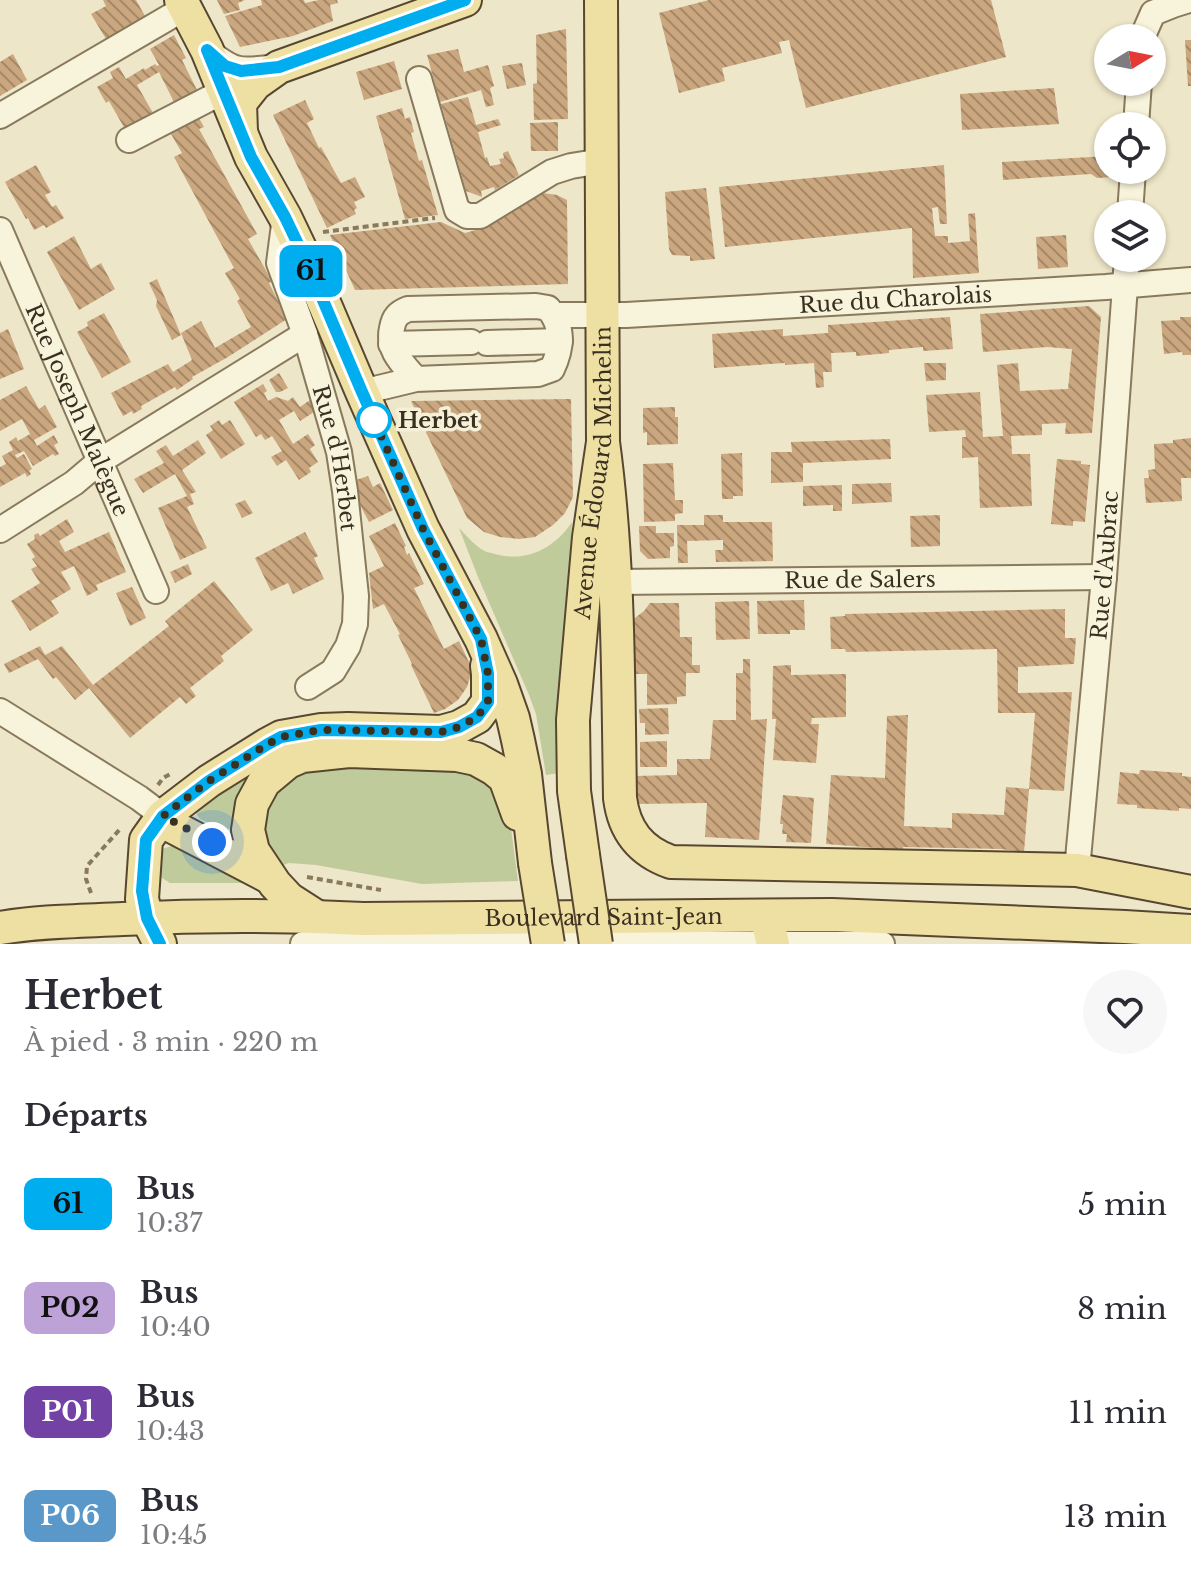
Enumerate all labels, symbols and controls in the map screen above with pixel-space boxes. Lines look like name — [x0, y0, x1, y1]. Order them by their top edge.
north arrow — [1094, 24, 1166, 96]
map controls — [1094, 24, 1166, 272]
button: locate — [1094, 112, 1166, 184]
button: layers — [1094, 200, 1166, 272]
line badge: 61 — [275, 245, 347, 297]
text: 61 — [295, 253, 327, 288]
street label: Rue du Charolais — [798, 281, 993, 319]
street label: Rue Joseph Malègue — [19, 300, 135, 521]
street label: Avenue Édouard Michelin — [569, 326, 617, 622]
street label: Rue d'Herbet — [306, 382, 362, 533]
marker: Herbet — [357, 403, 391, 437]
place label: Herbet — [398, 407, 479, 434]
street label: Rue d'Aubrac — [1085, 490, 1124, 641]
street label: Rue de Salers — [784, 566, 936, 594]
your location — [192, 822, 232, 862]
street label: Boulevard Saint-Jean — [484, 903, 723, 932]
button: heart — [1083, 970, 1167, 1054]
text: Herbet — [24, 972, 163, 1019]
text: À pied · 3 min · 220 m — [24, 1026, 318, 1058]
text: Départs — [24, 1097, 148, 1134]
text: Bus — [136, 1170, 195, 1207]
text: 61 — [52, 1186, 84, 1221]
text: 5 min — [1078, 1186, 1167, 1223]
text: 10:37 — [136, 1207, 203, 1239]
text: Bus — [139, 1274, 198, 1311]
text: P02 — [40, 1290, 99, 1325]
text: 8 min — [1077, 1290, 1167, 1327]
text: 10:40 — [139, 1311, 211, 1343]
text: Bus — [136, 1378, 195, 1415]
text: P01 — [41, 1394, 95, 1429]
text: 11 min — [1069, 1394, 1167, 1431]
text: 10:43 — [136, 1415, 205, 1447]
text: Bus — [140, 1482, 199, 1519]
text: P06 — [40, 1498, 100, 1533]
text: 13 min — [1063, 1498, 1167, 1535]
text: 10:45 — [140, 1519, 208, 1551]

